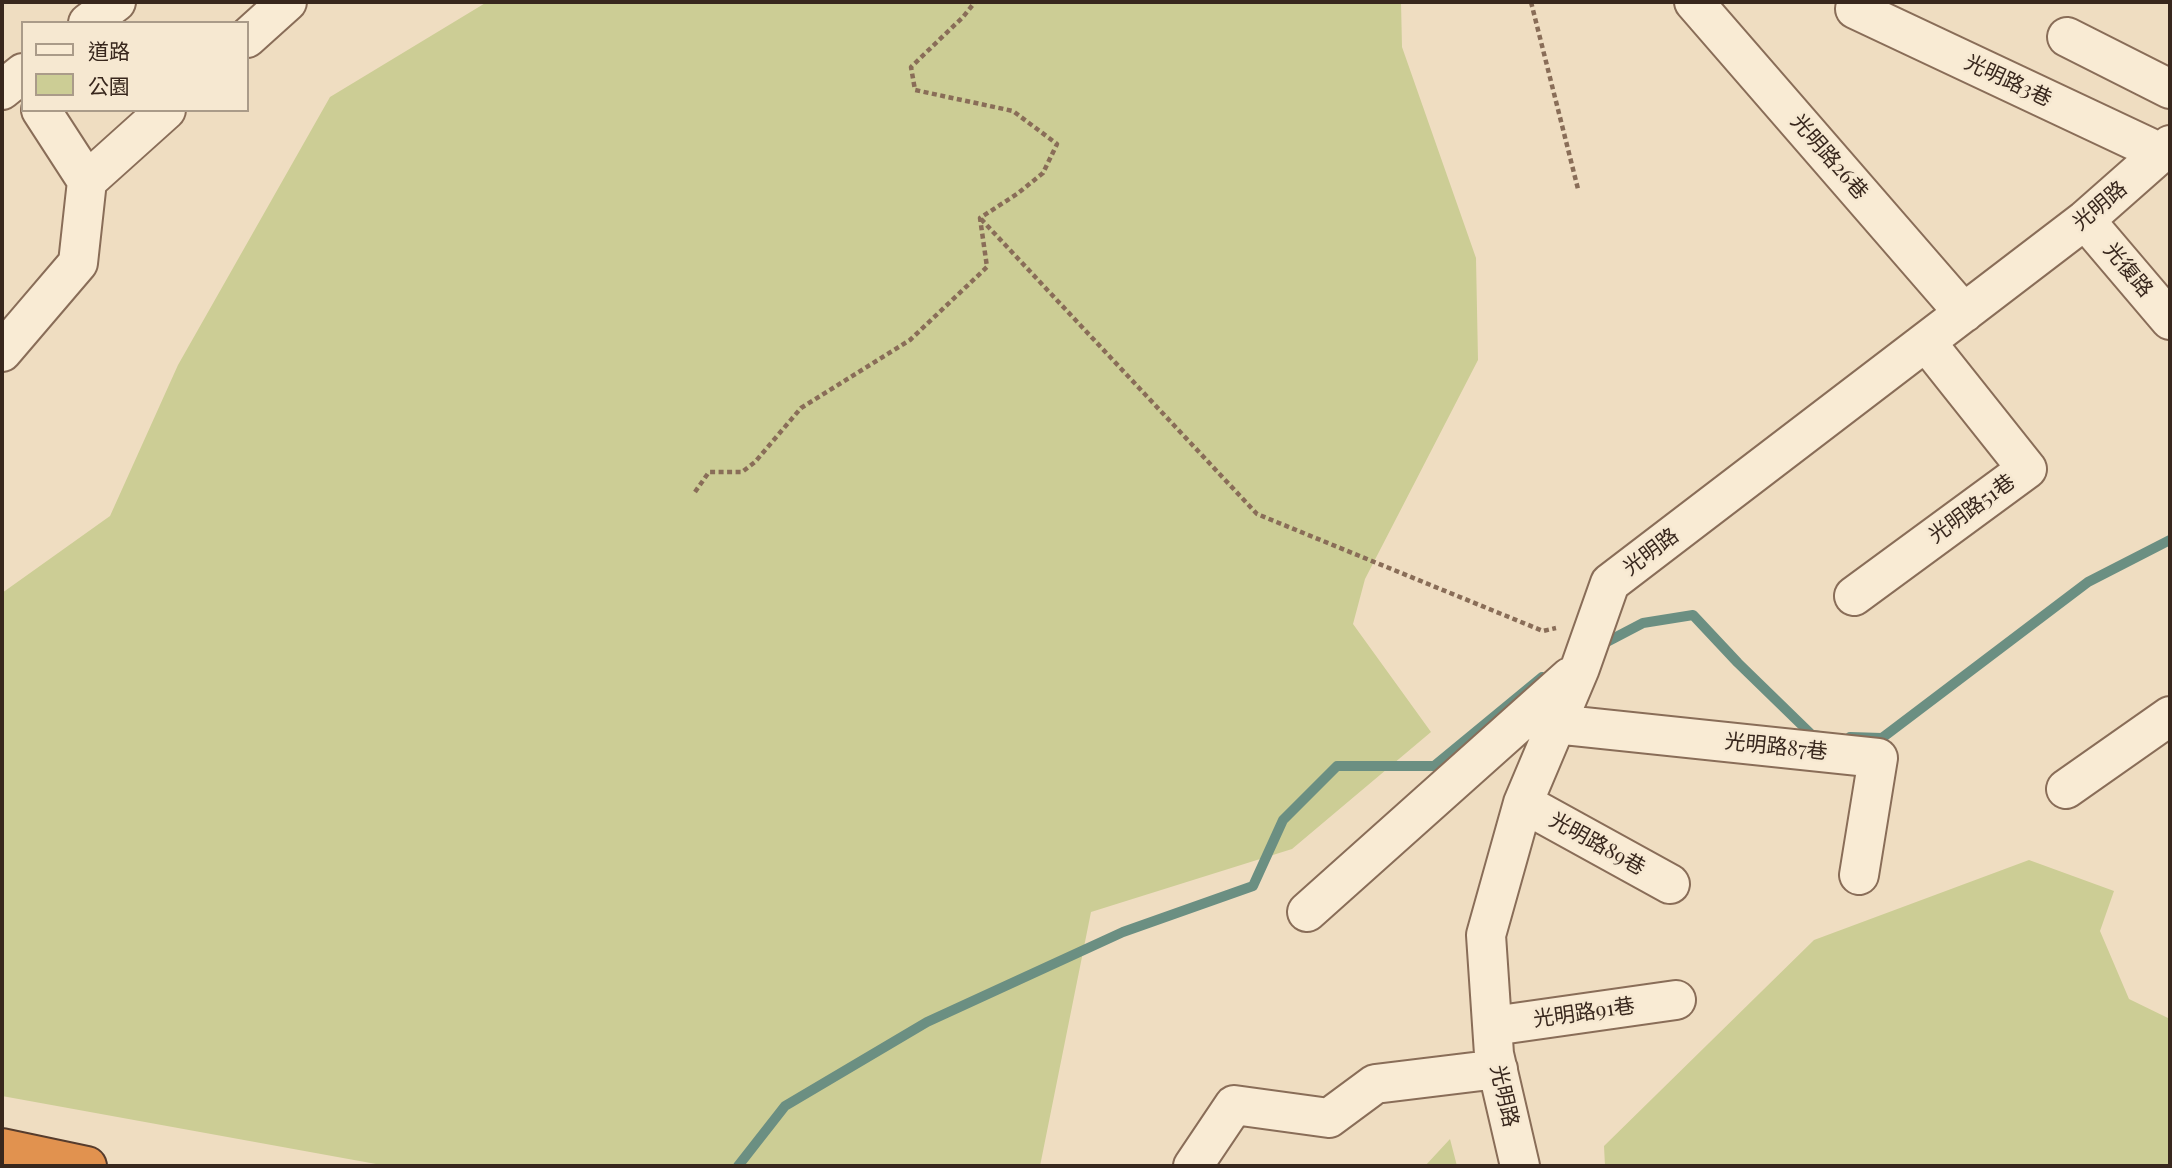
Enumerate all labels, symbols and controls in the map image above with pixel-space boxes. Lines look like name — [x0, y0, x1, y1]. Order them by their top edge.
legend — [21, 21, 248, 112]
text: 道路 — [88, 36, 130, 64]
street label: 光明路3巷 — [1960, 50, 2056, 112]
text: 公園 — [88, 71, 130, 99]
street label: 光明路26巷 — [1785, 109, 1873, 205]
street label: 光明路 — [2068, 176, 2132, 236]
street label: 光復路 — [2098, 238, 2158, 302]
street label: 光明路51巷 — [1924, 469, 2020, 549]
street label: 光明路 — [1618, 523, 1684, 581]
street label: 光明路87巷 — [1723, 729, 1829, 765]
street label: 光明路89巷 — [1545, 807, 1649, 881]
street label: 光明路91巷 — [1532, 993, 1636, 1033]
street label: 光明路 — [1485, 1062, 1523, 1130]

